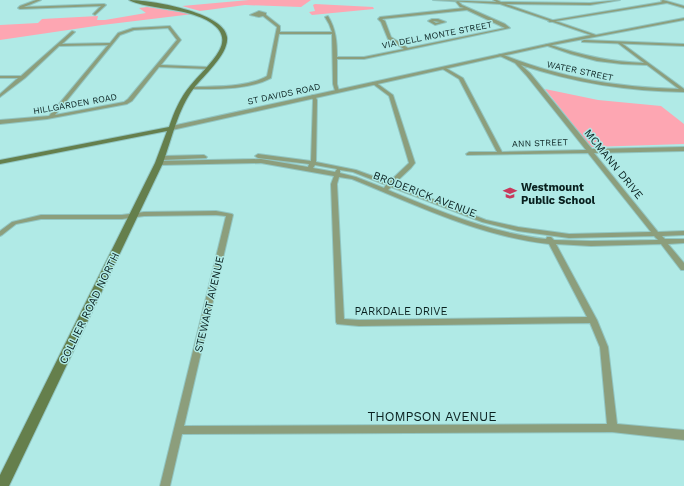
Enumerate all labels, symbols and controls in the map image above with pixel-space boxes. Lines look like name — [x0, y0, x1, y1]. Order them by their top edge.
street label: VIA DELL MONTE STREET — [381, 19, 494, 51]
street label: WATER STREET — [546, 59, 615, 83]
street label: ST DAVIDS ROAD — [247, 81, 321, 107]
street label: HILLGARDEN ROAD — [32, 92, 118, 116]
street label: MCMANN DRIVE — [581, 127, 646, 202]
street label: ANN STREET — [512, 137, 569, 149]
street label: BRODERICK AVENUE — [371, 169, 478, 220]
place label: Westmount Public School — [521, 181, 596, 207]
school or university icon: Westmount Public School — [502, 185, 518, 201]
street label: COLLIER ROAD NORTH — [57, 250, 122, 366]
street label: STEWART AVENUE — [192, 255, 227, 353]
street label: PARKDALE DRIVE — [355, 305, 447, 318]
street label: THOMPSON AVENUE — [367, 409, 497, 424]

